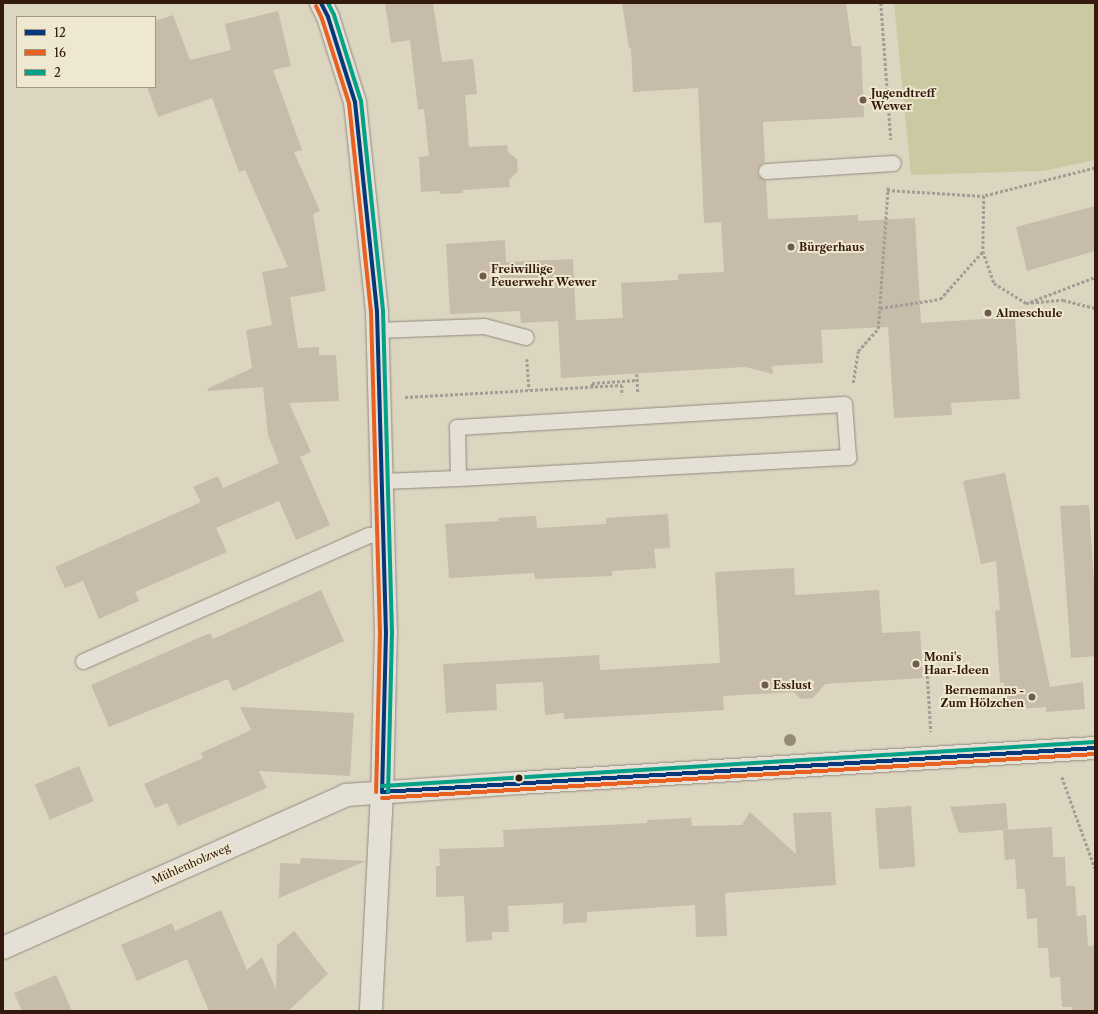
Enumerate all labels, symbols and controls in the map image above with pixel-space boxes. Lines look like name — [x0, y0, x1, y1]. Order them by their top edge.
legend — [16, 16, 156, 88]
text: 12 — [54, 25, 66, 40]
text: 16 — [54, 45, 66, 60]
text: 2 — [54, 65, 61, 80]
place label: Jugendtreff Wewer — [871, 87, 935, 113]
marker: Jugendtreff Wewer — [858, 95, 868, 105]
place label: Bürgerhaus — [799, 240, 864, 254]
marker: Bürgerhaus — [786, 242, 796, 252]
place label: Freiwillige Feuerwehr Wewer — [491, 263, 597, 289]
marker: Freiwillige Feuerwehr Wewer — [478, 271, 488, 281]
place label: Almeschule — [996, 306, 1062, 320]
marker: Almeschule — [983, 308, 993, 318]
place label: Moni's Haar-Ideen — [924, 651, 989, 677]
marker: Moni's Haar-Ideen — [911, 659, 921, 669]
place label: Esslust — [773, 678, 812, 692]
marker: Esslust — [760, 680, 770, 690]
place label: Bernemanns - Zum Hölzchen — [941, 684, 1024, 710]
marker: Bernemanns - Zum Hölzchen — [1027, 692, 1037, 702]
unlabelled marker — [514, 773, 524, 783]
street label: Mühlenholzweg — [150, 841, 232, 887]

